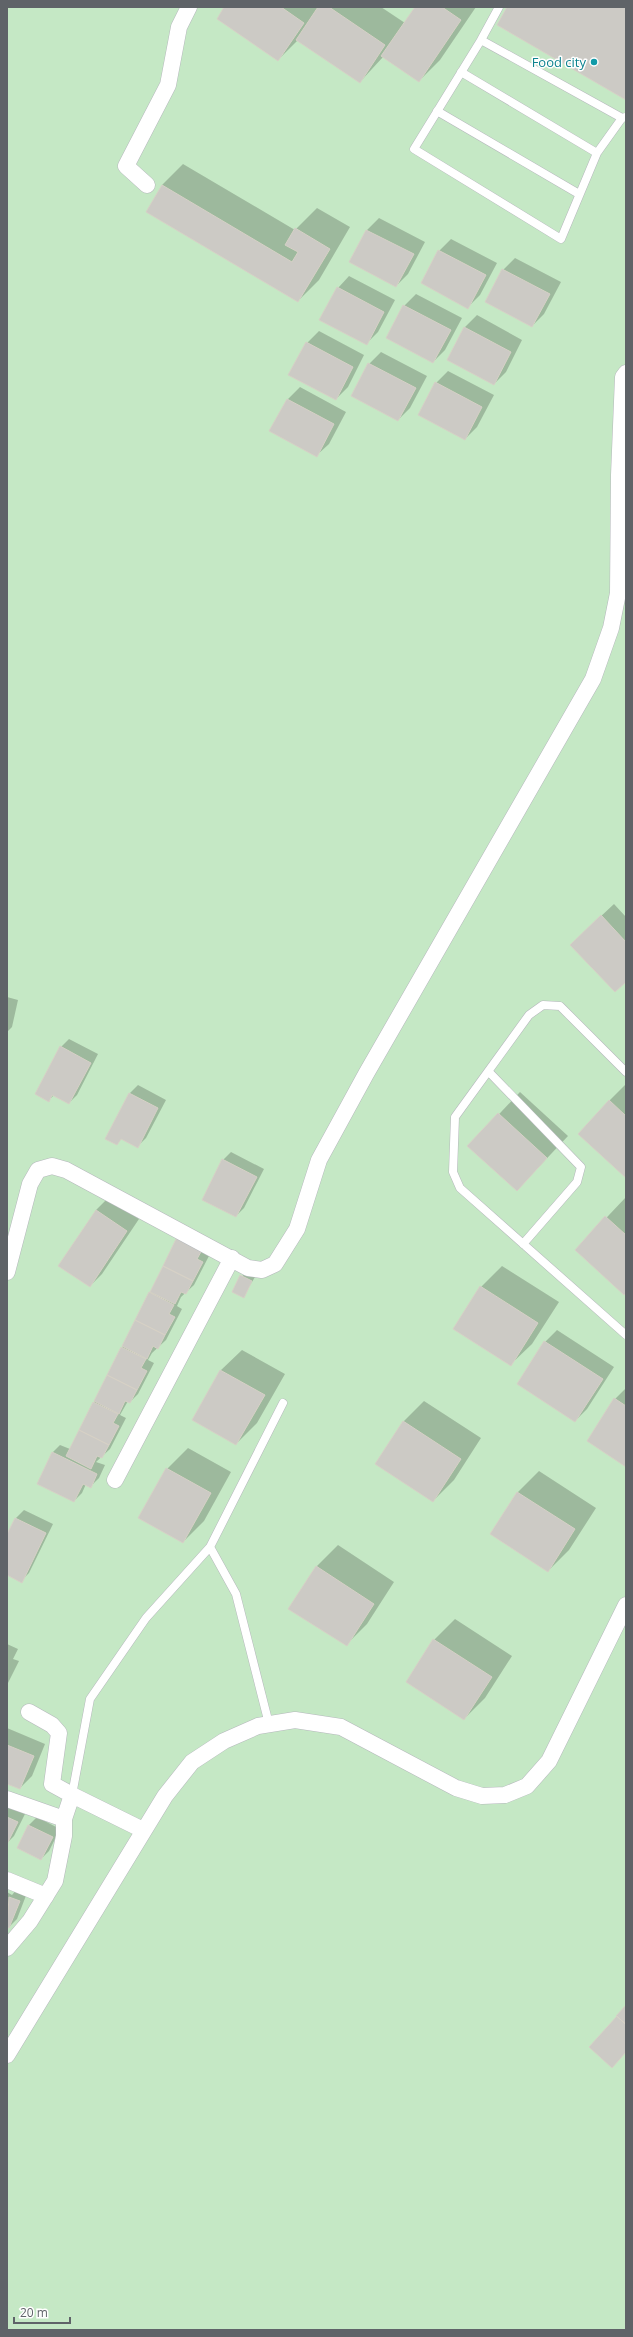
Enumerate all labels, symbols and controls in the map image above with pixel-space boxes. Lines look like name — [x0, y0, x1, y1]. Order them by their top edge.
place label: Food city — [532, 53, 586, 71]
marker: Food city — [589, 57, 599, 67]
scale bar — [14, 2299, 70, 2325]
text: 20 m — [20, 2304, 48, 2321]

